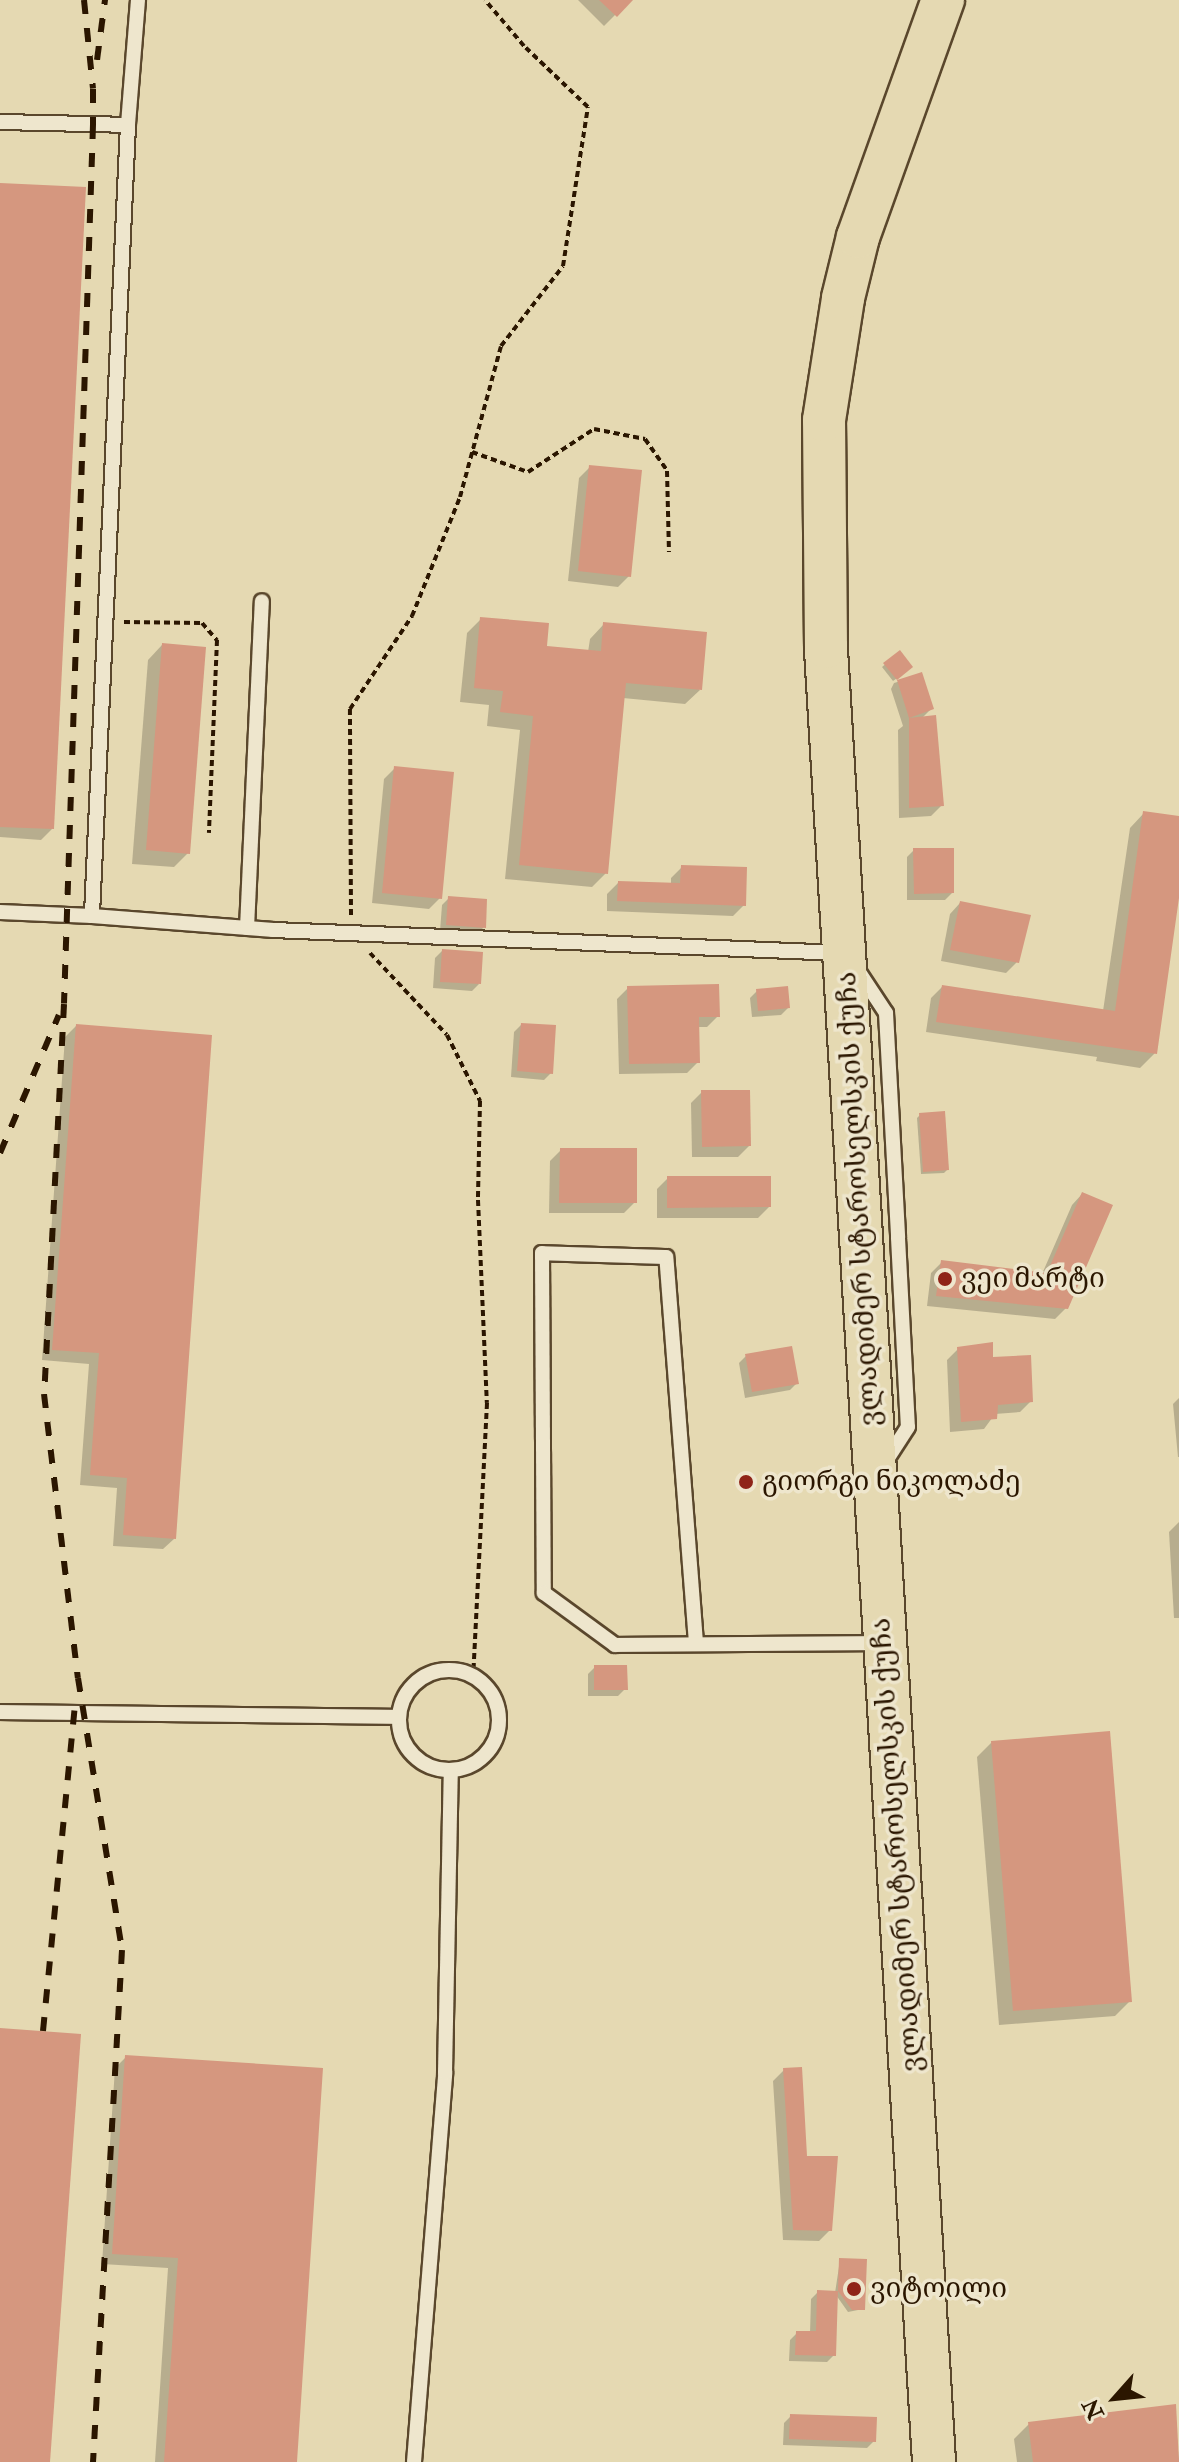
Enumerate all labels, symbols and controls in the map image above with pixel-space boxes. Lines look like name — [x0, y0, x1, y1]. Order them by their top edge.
street label: ვლადიმერ სტაროსელსკის ქუჩა — [830, 971, 888, 1427]
place label: ვეი მარტი — [961, 1262, 1105, 1296]
marker: ვეი მარტი — [936, 1270, 954, 1288]
place label: გიორგი ნიკოლაძე — [762, 1465, 1021, 1499]
marker: გიორგი ნიკოლაძე — [737, 1473, 755, 1491]
street label: ვლადიმერ სტაროსელსკის ქუჩა — [864, 1617, 930, 2073]
place label: ვიტოილი — [870, 2272, 1007, 2306]
marker: ვიტოილი — [845, 2280, 863, 2298]
north arrow — [1075, 2358, 1155, 2438]
text: N — [1077, 2394, 1111, 2424]

